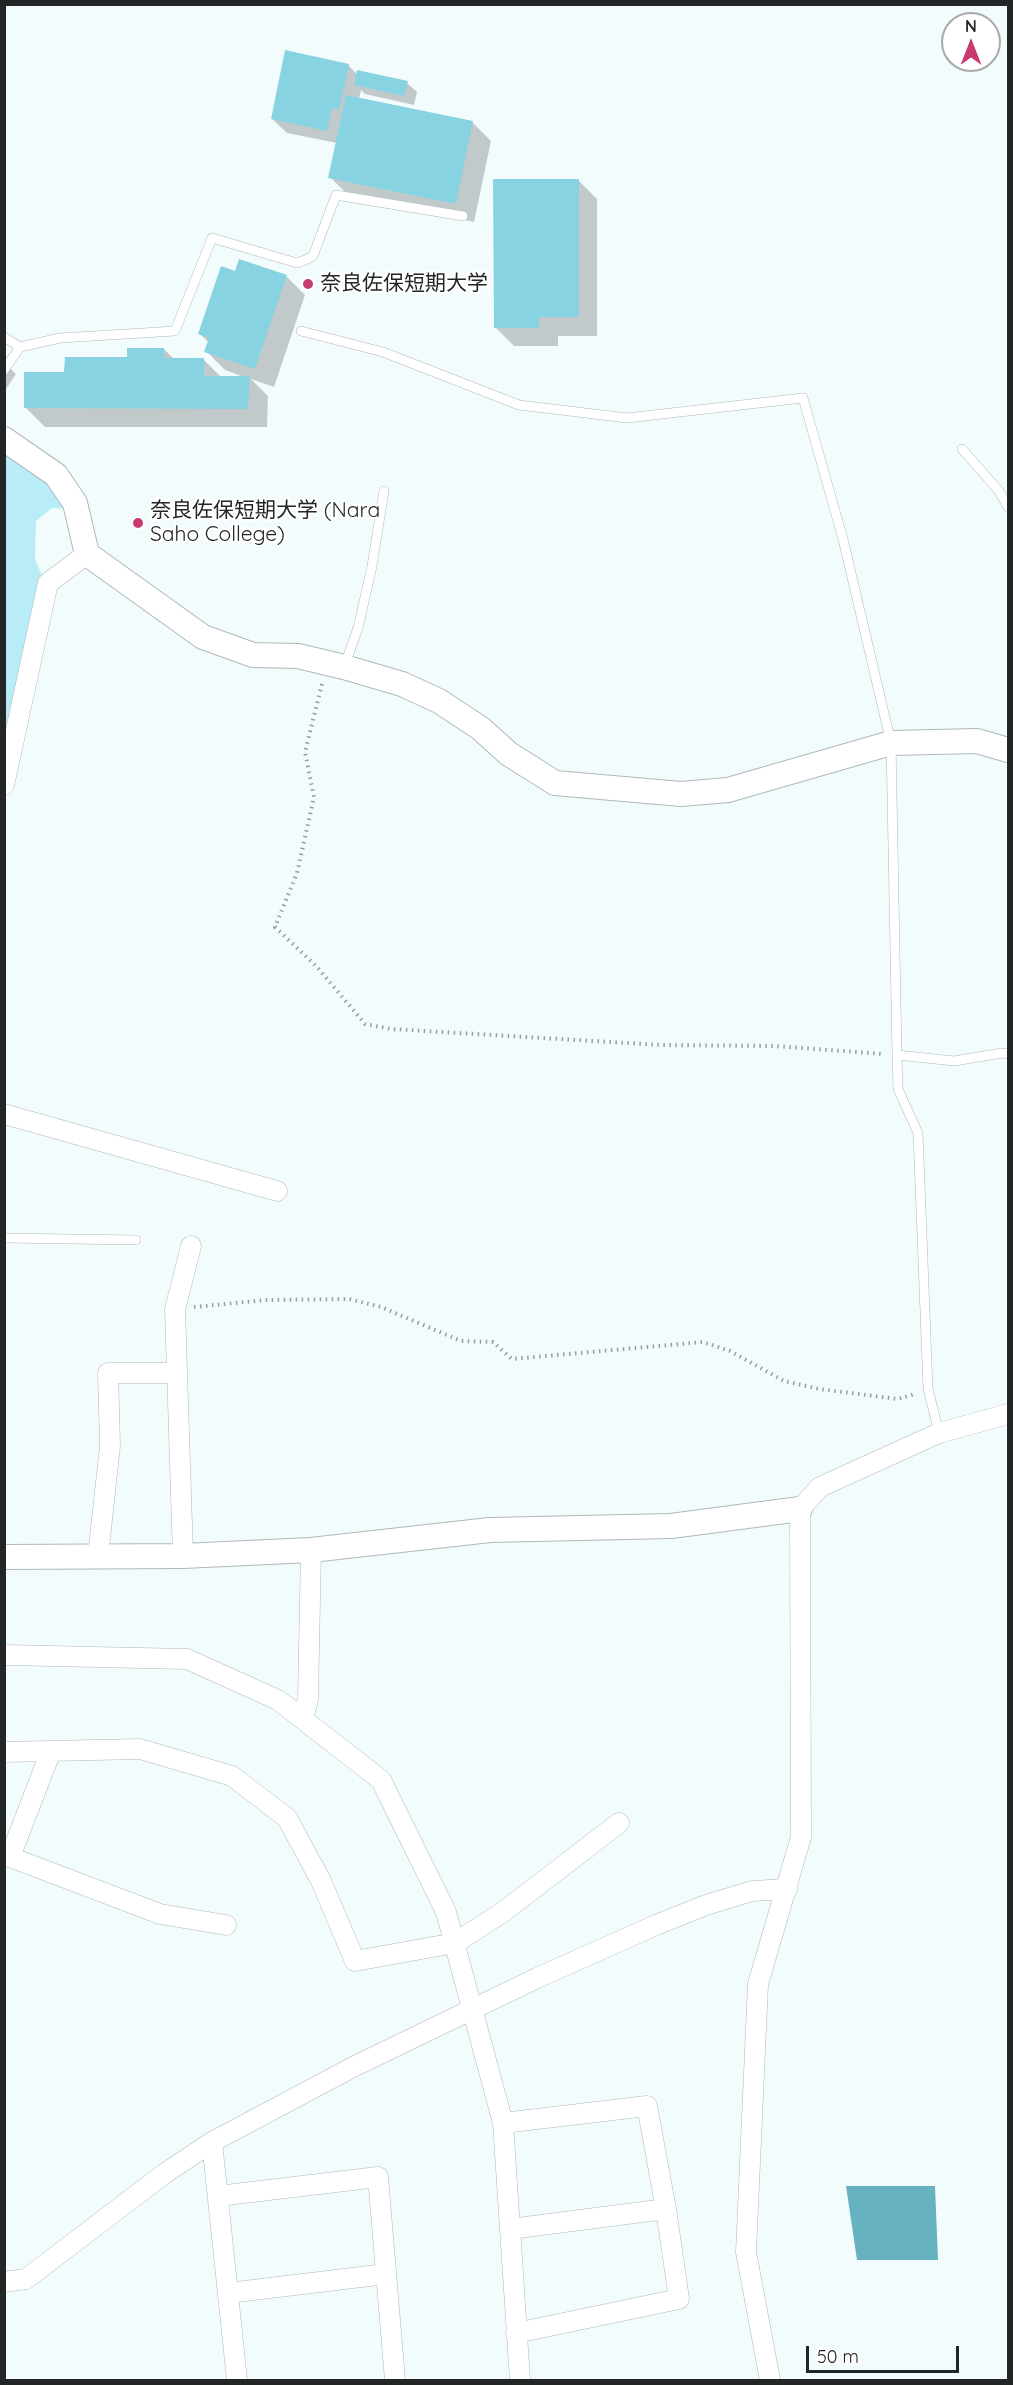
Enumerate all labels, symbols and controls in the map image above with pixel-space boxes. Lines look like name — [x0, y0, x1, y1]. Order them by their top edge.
north arrow — [941, 12, 1001, 72]
text: N — [965, 16, 977, 36]
place label: 奈良佐保短期大学 — [320, 271, 488, 297]
marker: 奈良佐保短期大学 — [301, 277, 315, 291]
place label: 奈良佐保短期大学 (Nara Saho College) — [150, 498, 380, 548]
marker: 奈良佐保短期大学 (Nara Saho College) — [131, 516, 145, 530]
scale bar — [809, 2334, 962, 2372]
text: 50 m — [817, 2345, 859, 2368]

